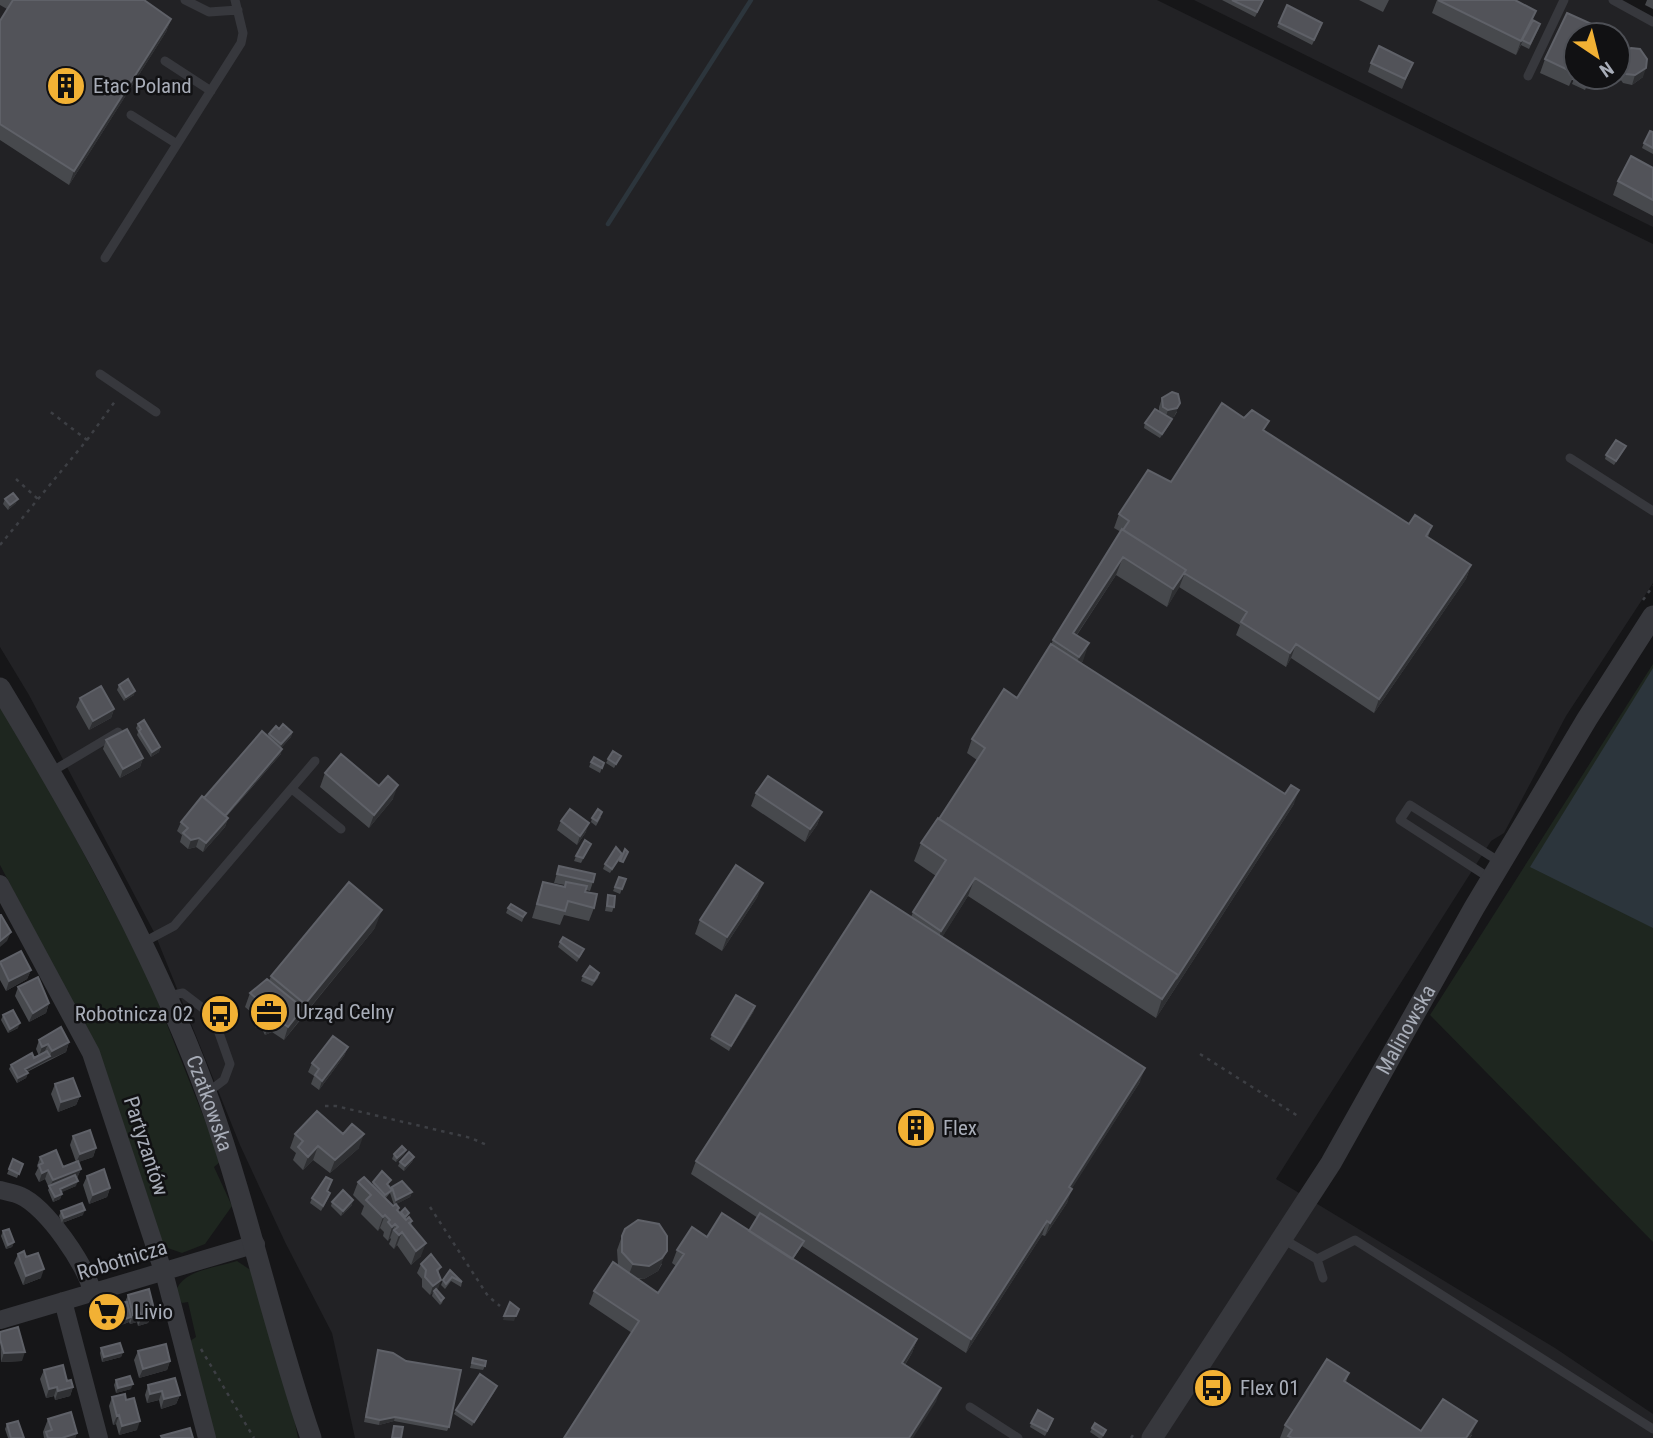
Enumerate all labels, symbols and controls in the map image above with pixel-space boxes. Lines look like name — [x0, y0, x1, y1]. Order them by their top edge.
north arrow — [1562, 21, 1632, 91]
text: N — [1595, 57, 1618, 82]
building icon: Etac Poland — [45, 65, 87, 107]
place label: Etac Poland — [93, 74, 192, 98]
street label: Malinowska — [1371, 981, 1440, 1079]
office icon: Urząd Celny — [248, 991, 290, 1033]
bus stop icon: Robotnicza 02 — [199, 993, 241, 1035]
place label: Urząd Celny — [296, 1000, 394, 1024]
place label: Robotnicza 02 — [75, 1002, 193, 1026]
street label: Czatkowska — [181, 1052, 237, 1154]
street label: Partyzantów — [119, 1093, 173, 1199]
building icon: Flex — [895, 1107, 937, 1149]
place label: Flex — [943, 1116, 977, 1140]
street label: Robotnicza — [74, 1235, 170, 1285]
supermarket icon: Livio — [86, 1291, 128, 1333]
place label: Livio — [134, 1300, 173, 1324]
bus stop icon: Flex 01 — [1192, 1367, 1234, 1409]
place label: Flex 01 — [1240, 1376, 1300, 1400]

